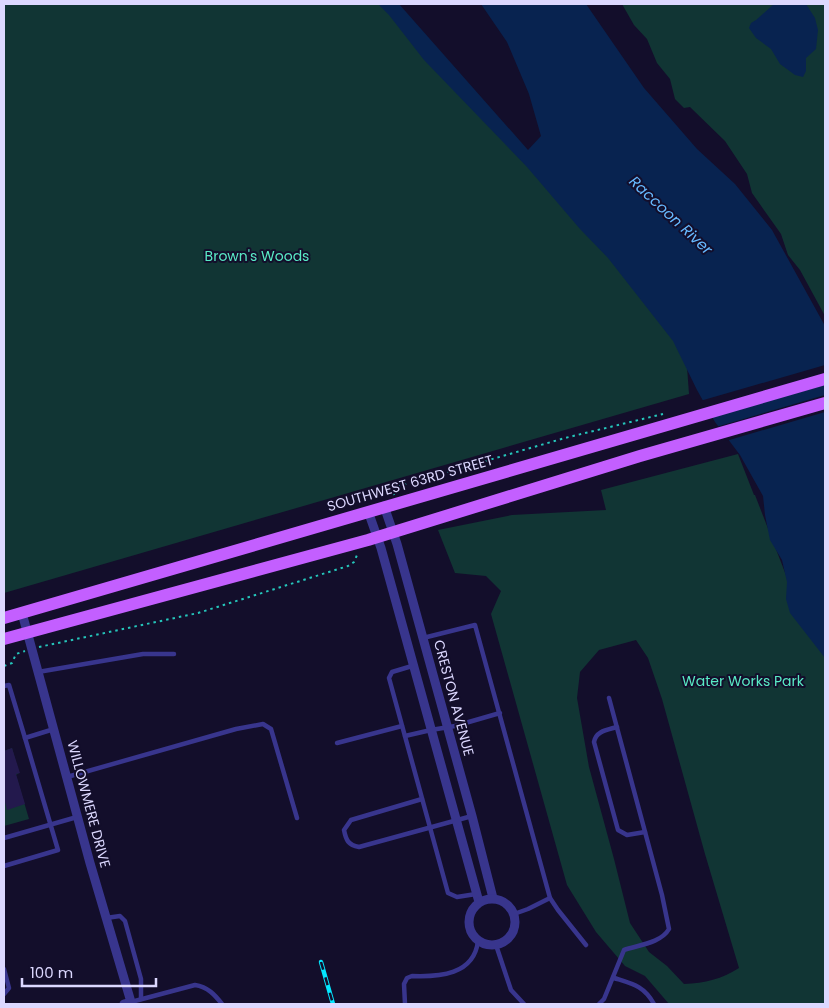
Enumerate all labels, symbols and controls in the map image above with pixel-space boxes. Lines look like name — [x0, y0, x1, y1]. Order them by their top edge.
water label: Raccoon River — [625, 171, 718, 259]
park label: Brown's Woods — [205, 246, 309, 266]
street label: SOUTHWEST 63RD STREET — [325, 450, 496, 516]
street label: CRESTON AVENUE — [429, 638, 479, 758]
park label: Water Works Park — [682, 671, 805, 691]
street label: WILLOWMERE DRIVE — [62, 738, 116, 870]
scale bar — [22, 956, 156, 988]
text: 100 m — [30, 962, 73, 983]

